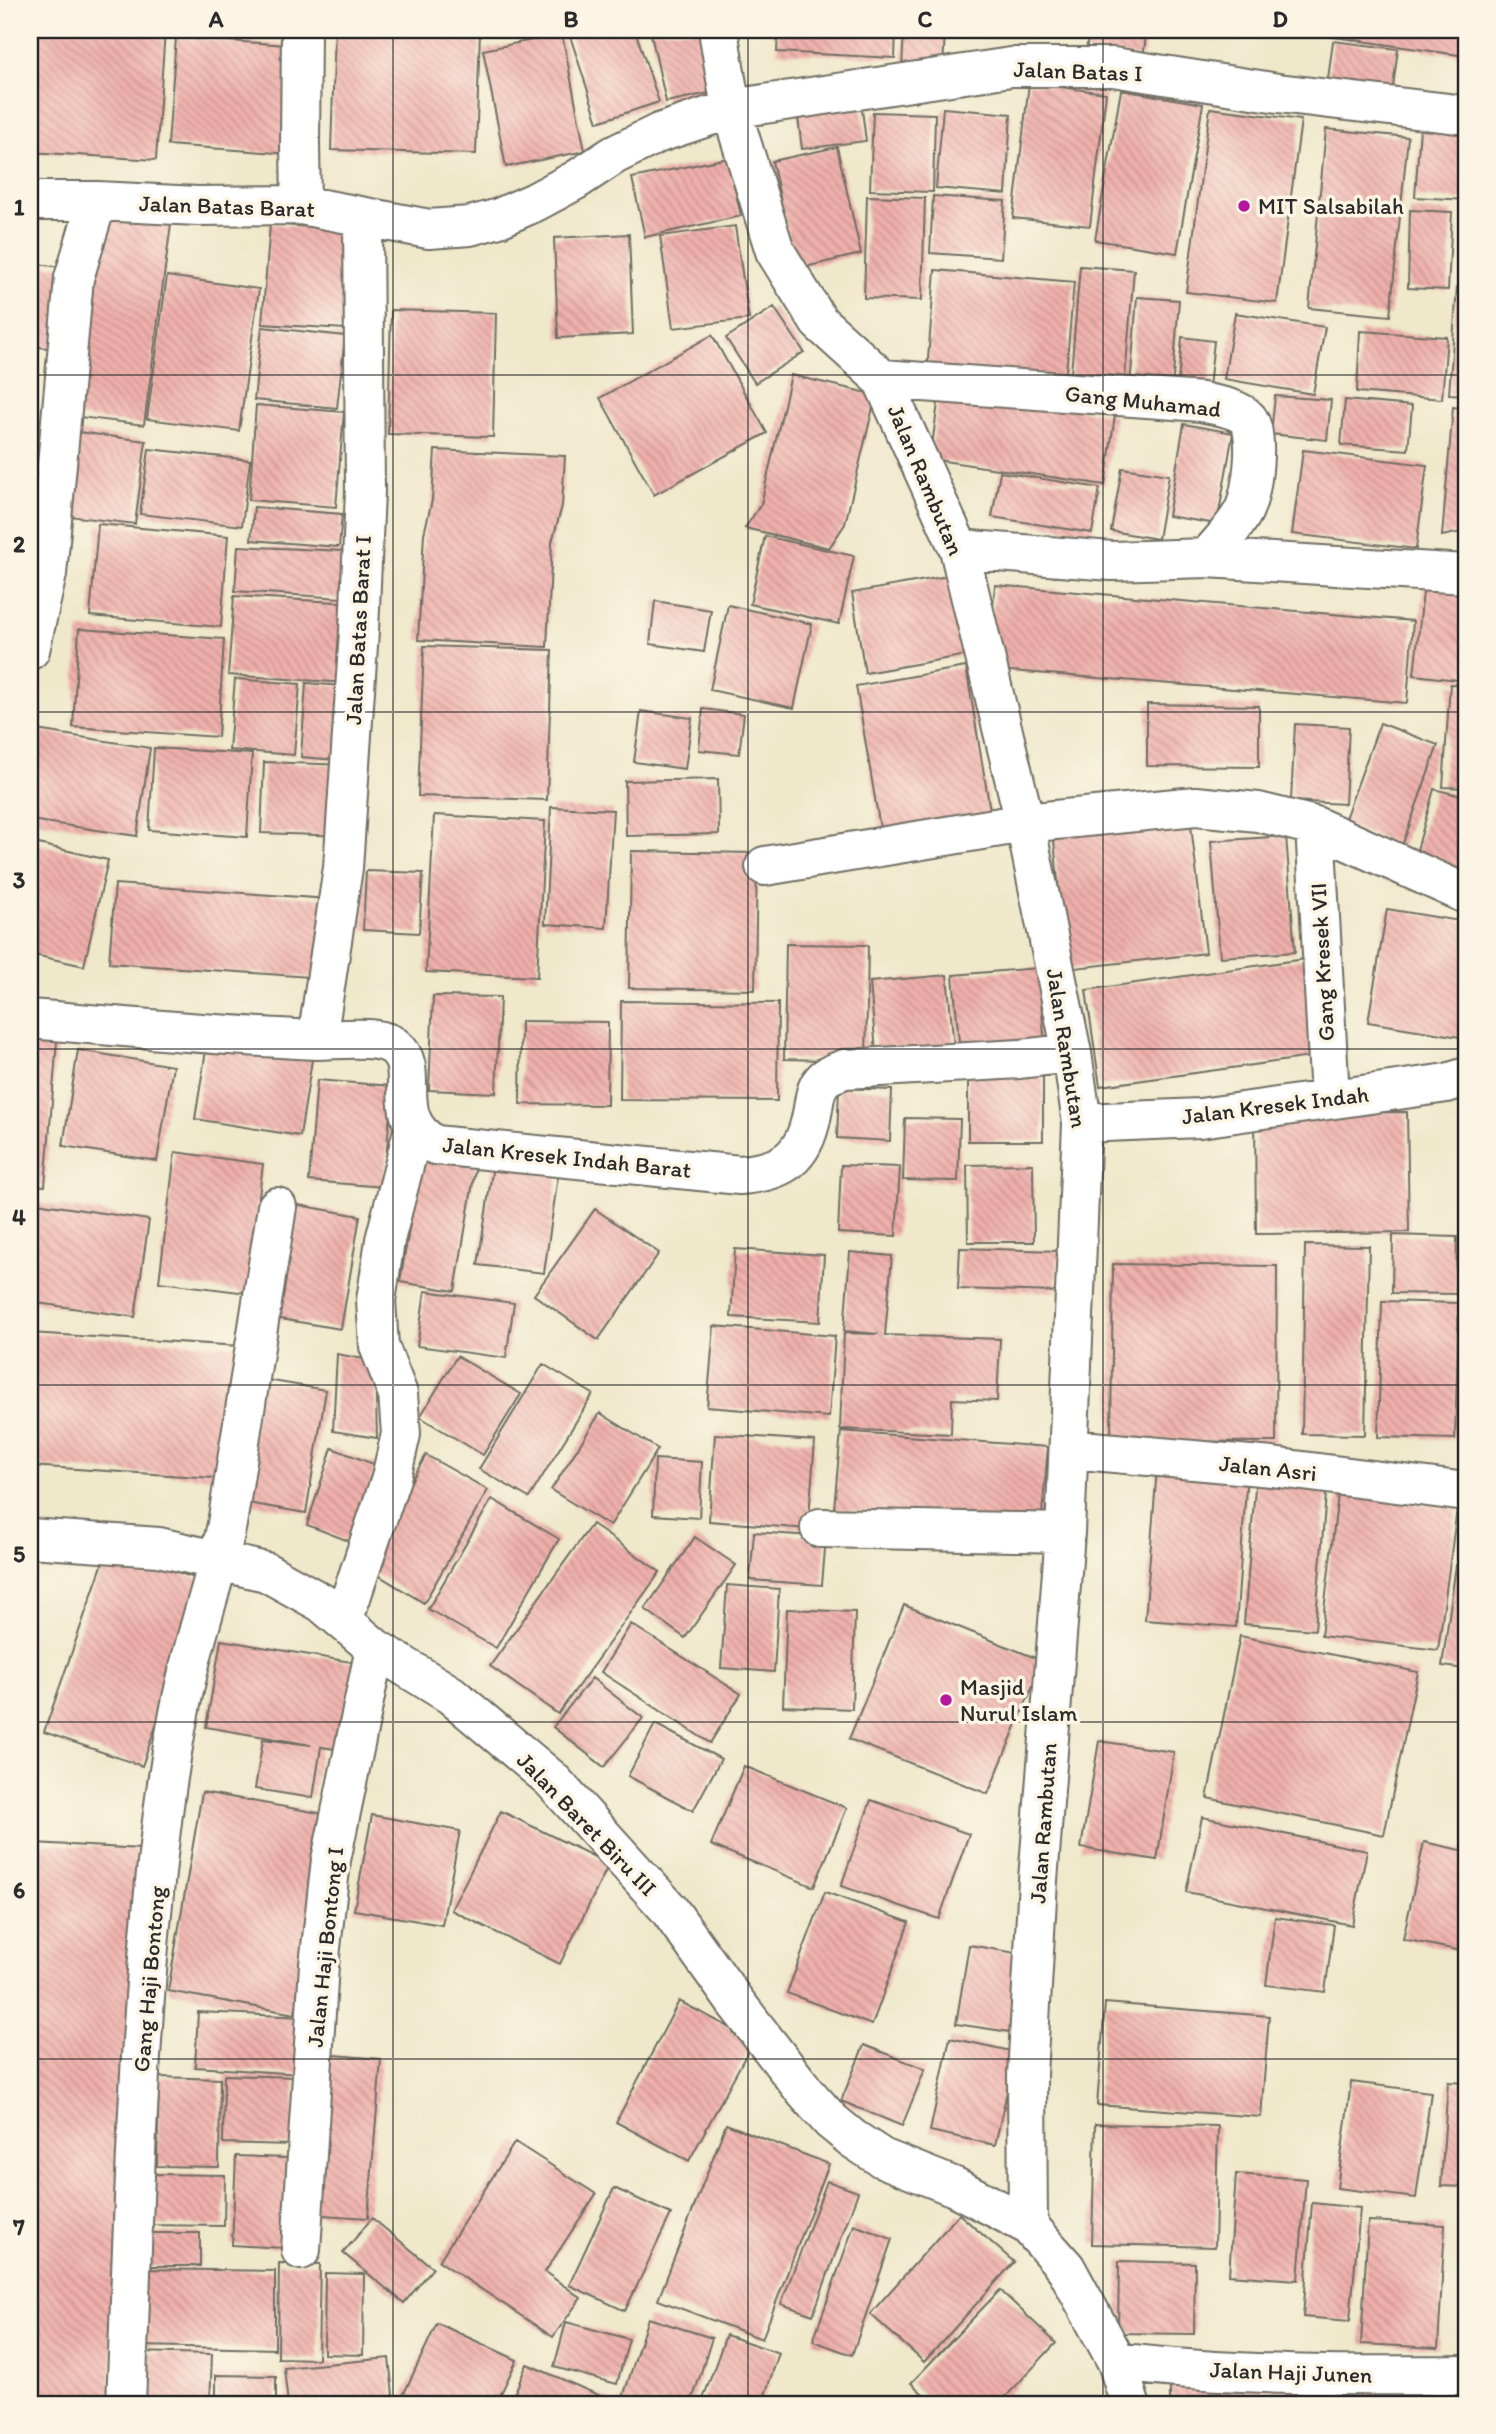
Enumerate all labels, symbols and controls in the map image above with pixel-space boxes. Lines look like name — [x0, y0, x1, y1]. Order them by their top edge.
text: A — [208, 5, 224, 33]
text: B — [564, 5, 579, 33]
text: C — [918, 5, 933, 33]
text: D — [1272, 5, 1288, 33]
street label: Jalan Batas I — [1013, 55, 1143, 87]
street label: Jalan Batas Barat — [138, 189, 316, 223]
place label: MIT Salsabilah — [1258, 192, 1404, 220]
text: 1 — [14, 193, 25, 221]
marker: MIT Salsabilah — [1236, 198, 1252, 214]
street label: Gang Muhamad — [1064, 379, 1222, 423]
street label: Jalan Rambutan — [882, 400, 970, 560]
text: 2 — [13, 530, 26, 558]
street label: Jalan Batas Barat I — [339, 534, 377, 726]
text: 3 — [13, 866, 26, 894]
street label: Gang Kresek VII — [1304, 882, 1340, 1042]
street label: Jalan Rambutan — [1041, 966, 1093, 1130]
street label: Jalan Kresek Indah — [1180, 1080, 1370, 1130]
street label: Jalan Kresek Indah Barat — [441, 1130, 693, 1184]
text: 4 — [12, 1203, 26, 1231]
street label: Jalan Asri — [1218, 1449, 1318, 1487]
text: 5 — [13, 1540, 25, 1568]
place label: Masjid Nurul Islam — [960, 1673, 1078, 1727]
marker: Masjid Nurul Islam — [938, 1692, 954, 1708]
street label: Jalan Rambutan — [1023, 1742, 1063, 1904]
street label: Jalan Baret Biru III — [511, 1746, 663, 1902]
street label: Jalan Haji Bontong I — [301, 1845, 349, 2049]
text: 6 — [13, 1876, 25, 1904]
street label: Gang Haji Bontong — [127, 1885, 171, 2073]
text: 7 — [12, 2213, 25, 2241]
street label: Jalan Haji Junen — [1209, 2355, 1373, 2389]

